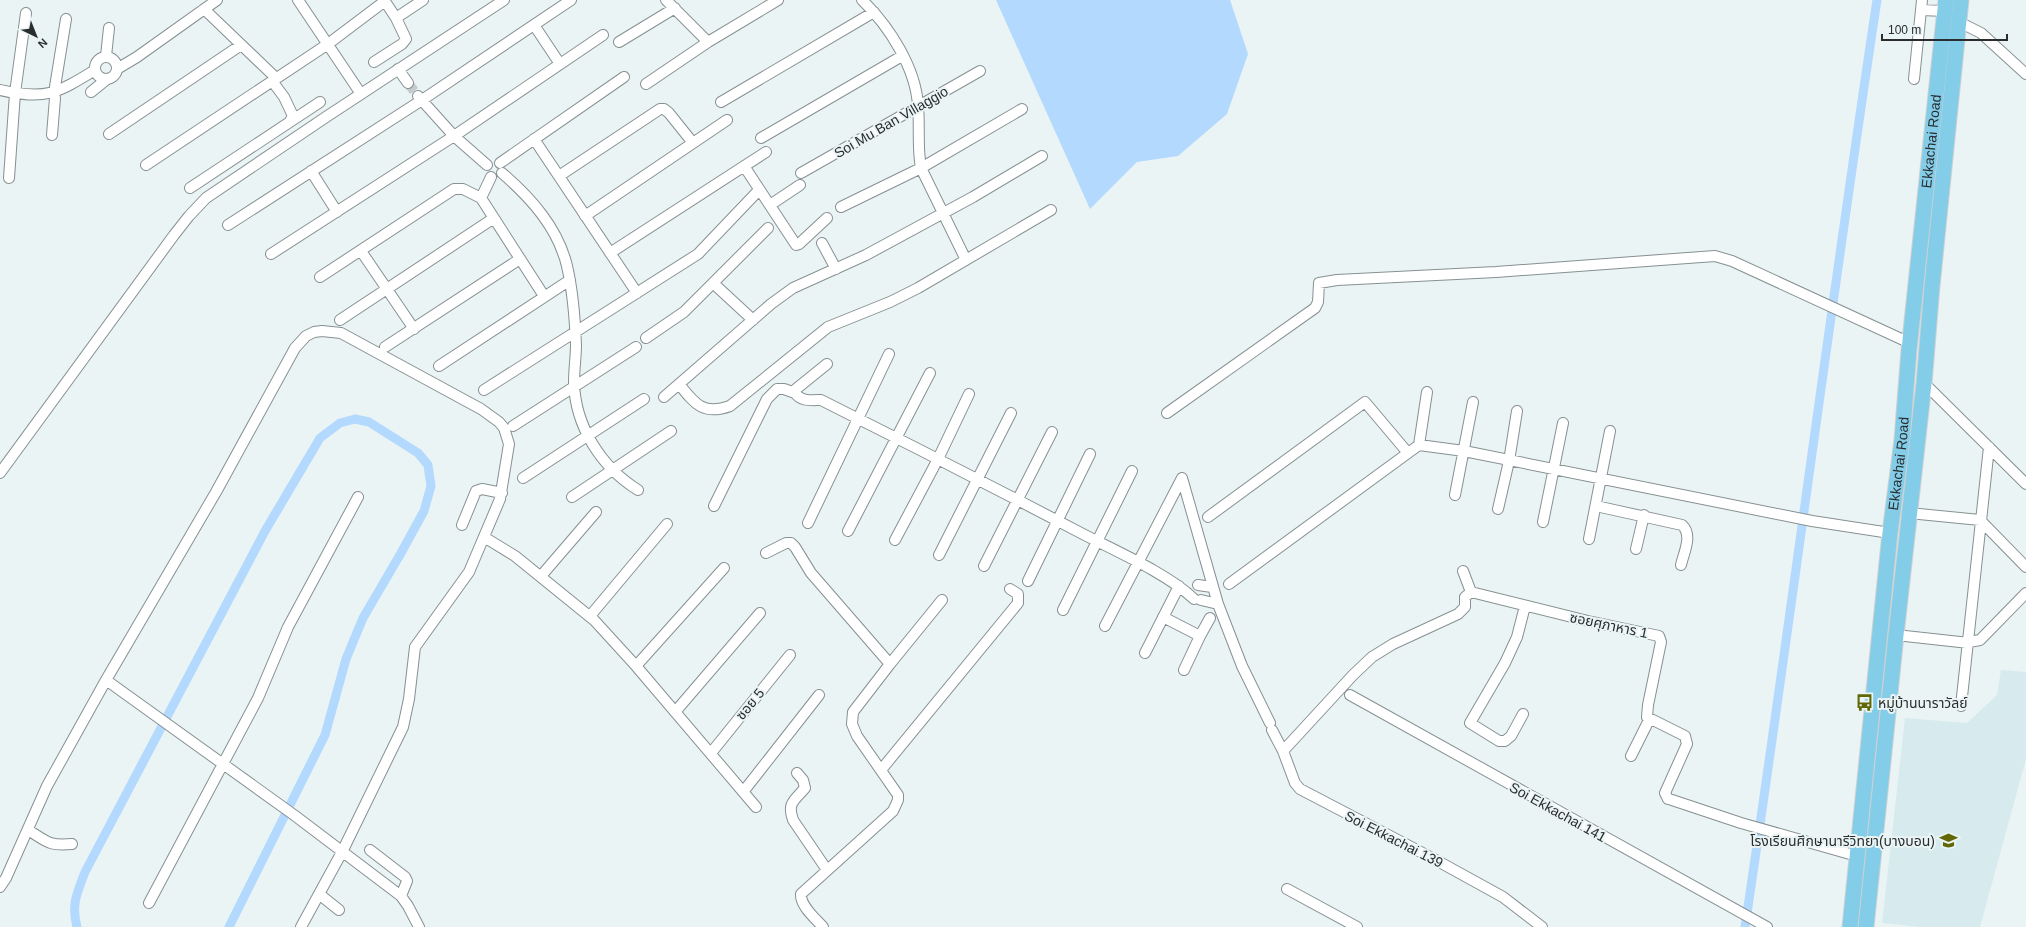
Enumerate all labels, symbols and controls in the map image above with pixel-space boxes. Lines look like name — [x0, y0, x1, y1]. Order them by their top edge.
north arrow — [16, 16, 56, 56]
scale bar — [1882, 16, 2007, 42]
text: 100 m — [1888, 23, 1921, 37]
text: N — [36, 36, 50, 50]
street label: Soi Mu Ban Villaggio — [831, 83, 951, 161]
street label: Ekkachai Road — [1918, 94, 1944, 189]
street label: Ekkachai Road — [1885, 416, 1912, 511]
street label: ซอยศุภาหาร 1 — [1568, 609, 1650, 642]
street label: ซอย 5 — [733, 685, 768, 723]
bus stop icon: หมู่บ้านนาราวัลย์ — [1855, 693, 1875, 713]
place label: หมู่บ้านนาราวัลย์ — [1878, 695, 1968, 712]
street label: Soi Ekkachai 141 — [1507, 779, 1609, 845]
street label: Soi Ekkachai 139 — [1342, 807, 1446, 871]
school or university icon: โรงเรียนศึกษานารีวิทยา(บางบอน) — [1938, 831, 1958, 851]
place label: โรงเรียนศึกษานารีวิทยา(บางบอน) — [1750, 833, 1935, 849]

